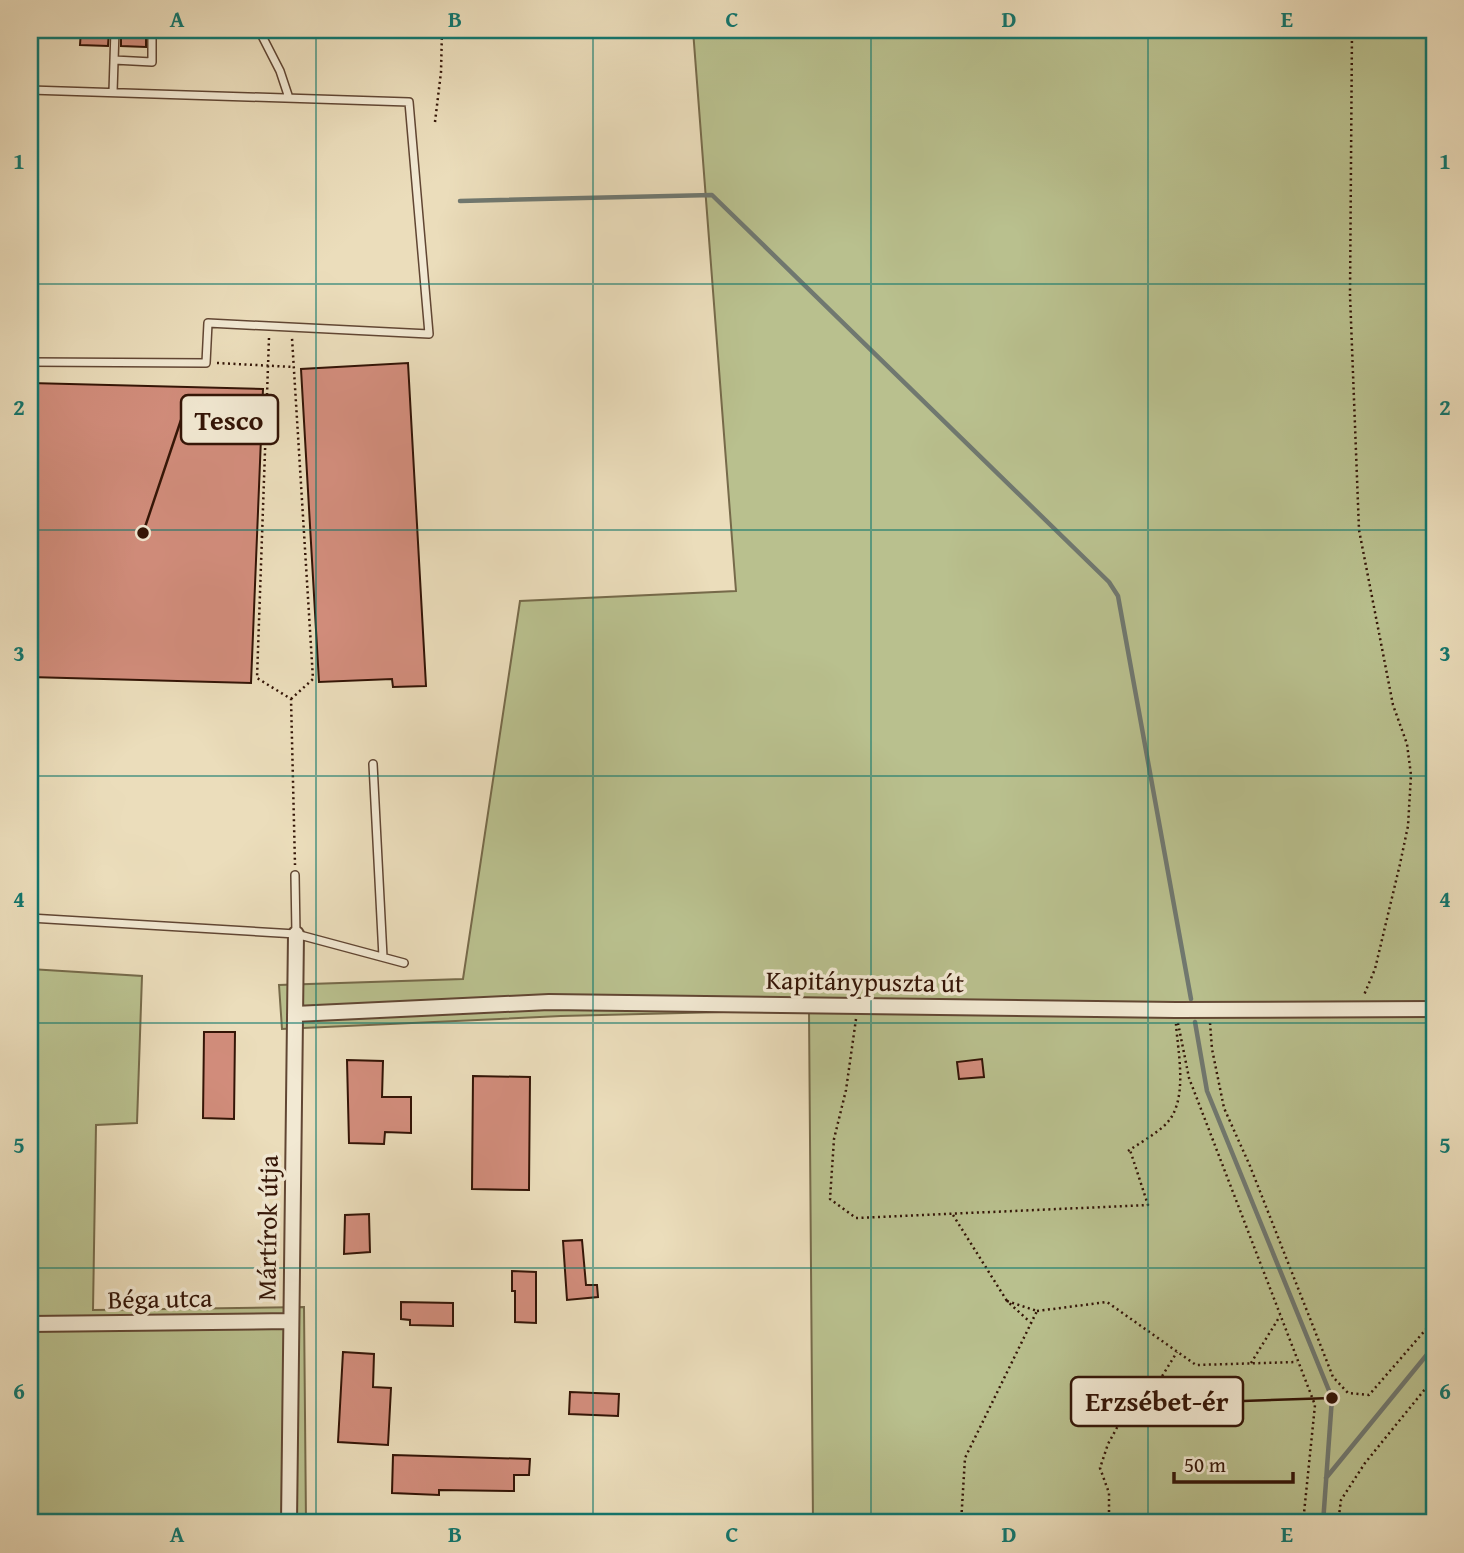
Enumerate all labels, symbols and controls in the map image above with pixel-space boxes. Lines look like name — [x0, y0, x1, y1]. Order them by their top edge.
text: A — [170, 2, 185, 35]
text: B — [448, 2, 462, 35]
text: C — [725, 2, 739, 35]
text: D — [1002, 2, 1017, 35]
text: E — [1281, 2, 1293, 35]
text: 1 — [13, 144, 25, 177]
text: 1 — [1439, 144, 1451, 177]
text: 2 — [13, 390, 25, 423]
text: 2 — [1439, 390, 1451, 423]
callout: Tesco — [181, 395, 278, 444]
text: Tesco — [194, 399, 264, 440]
text: 3 — [13, 636, 25, 669]
text: 3 — [1439, 636, 1451, 669]
text: 4 — [13, 882, 25, 915]
text: 4 — [1439, 882, 1451, 915]
street label: Kapitánypuszta út — [766, 960, 964, 1002]
text: 5 — [13, 1128, 25, 1161]
text: 5 — [1439, 1128, 1451, 1161]
street label: Mártírok útja — [246, 1154, 288, 1301]
street label: Béga utca — [107, 1278, 214, 1318]
text: 6 — [13, 1374, 25, 1407]
text: 6 — [1439, 1374, 1451, 1407]
callout: Erzsébet-ér — [1071, 1377, 1243, 1426]
text: Erzsébet-ér — [1085, 1380, 1229, 1421]
scale bar — [1174, 1441, 1292, 1485]
text: 50 m — [1184, 1449, 1226, 1480]
text: A — [170, 1517, 185, 1550]
text: B — [448, 1517, 462, 1550]
text: C — [725, 1517, 739, 1550]
text: D — [1002, 1517, 1017, 1550]
text: E — [1281, 1517, 1293, 1550]

